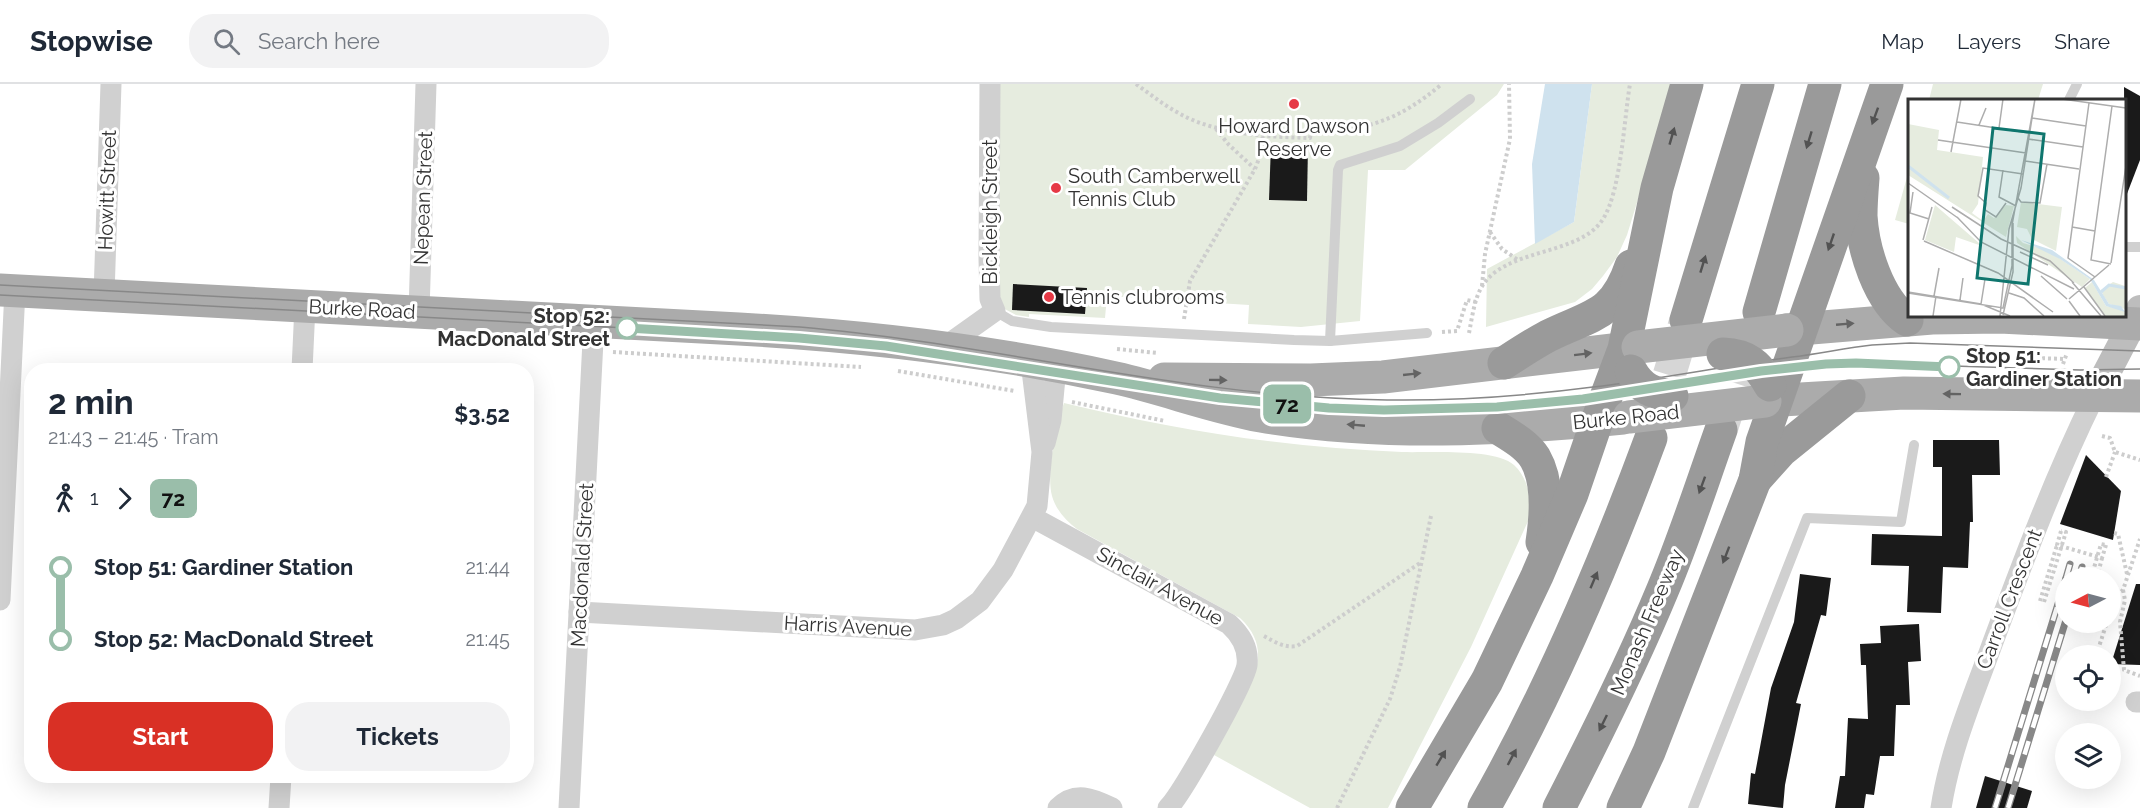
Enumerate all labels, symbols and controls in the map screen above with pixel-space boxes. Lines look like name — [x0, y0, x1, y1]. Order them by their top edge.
search box — [189, 14, 609, 68]
text: Stopwise — [30, 25, 153, 58]
icon: search — [210, 25, 243, 58]
text: Search here — [258, 28, 380, 54]
text: Map — [1881, 29, 1924, 54]
text: Layers — [1957, 29, 2021, 54]
text: Share — [2054, 29, 2110, 54]
marker: Howard Dawson Reserve — [1287, 97, 1301, 111]
inset map — [1908, 99, 2125, 316]
one-way arrow — [1870, 107, 1880, 125]
place label: Howard Dawson Reserve — [1218, 114, 1370, 161]
one-way arrow — [1667, 127, 1677, 145]
street label: Howitt Street — [93, 129, 121, 251]
street label: Nepean Street — [409, 130, 437, 265]
one-way arrow — [1804, 131, 1813, 149]
street label: Bickleigh Street — [978, 139, 1002, 285]
place label: South Camberwell Tennis Club — [1068, 164, 1241, 211]
marker: South Camberwell Tennis Club — [1049, 181, 1063, 195]
one-way arrow — [1826, 233, 1836, 251]
one-way arrow — [1699, 255, 1708, 273]
place label: Tennis clubrooms — [1061, 285, 1224, 309]
marker: Tennis clubrooms — [1042, 290, 1056, 304]
street label: Burke Road — [308, 294, 416, 324]
place label: Stop 52: MacDonald Street — [437, 304, 610, 351]
marker: Stop 52: MacDonald Street — [616, 317, 638, 339]
one-way arrow — [1836, 320, 1855, 329]
place label: Stop 51: Gardiner Station — [1966, 344, 2122, 391]
one-way arrow — [1573, 349, 1592, 359]
marker: Stop 51: Gardiner Station — [1938, 356, 1960, 378]
one-way arrow — [1403, 369, 1422, 379]
one-way arrow — [1208, 375, 1227, 385]
text: 2 min — [48, 383, 134, 422]
line badge: 72 — [1260, 384, 1314, 424]
one-way arrow — [1942, 390, 1961, 399]
text: 72 — [1275, 392, 1299, 417]
street label: Burke Road — [1571, 399, 1681, 435]
text: $3.52 — [454, 401, 510, 427]
one-way arrow — [1346, 421, 1365, 430]
text: 21:43 – 21:45 · Tram — [48, 425, 219, 449]
one-way arrow — [1696, 476, 1706, 494]
icon: walk — [48, 482, 81, 515]
icon: forward — [108, 482, 141, 515]
street label: Macdonald Street — [566, 482, 598, 648]
text: 1 — [90, 486, 99, 510]
text: 72 — [162, 486, 185, 511]
street label: Carroll Crescent — [1971, 525, 2047, 673]
street label: Sinclair Avenue — [1092, 541, 1228, 631]
street label: Monash Freeway — [1605, 545, 1689, 699]
one-way arrow — [1721, 546, 1730, 564]
text: Stop 51: Gardiner Station — [94, 554, 353, 580]
text: 21:44 — [465, 555, 510, 579]
north arrow — [2055, 567, 2121, 633]
map controls — [2055, 567, 2121, 789]
one-way arrow — [1589, 571, 1599, 589]
street label: Harris Avenue — [783, 611, 913, 641]
text: Stop 52: MacDonald Street — [94, 626, 373, 652]
text: 21:45 — [465, 627, 510, 651]
button: locate — [2055, 645, 2121, 711]
button: Start — [48, 702, 273, 771]
button: Tickets — [285, 702, 510, 771]
one-way arrow — [1598, 714, 1607, 731]
button: layers — [2055, 723, 2121, 789]
one-way arrow — [1507, 748, 1517, 765]
one-way arrow — [1436, 750, 1447, 766]

